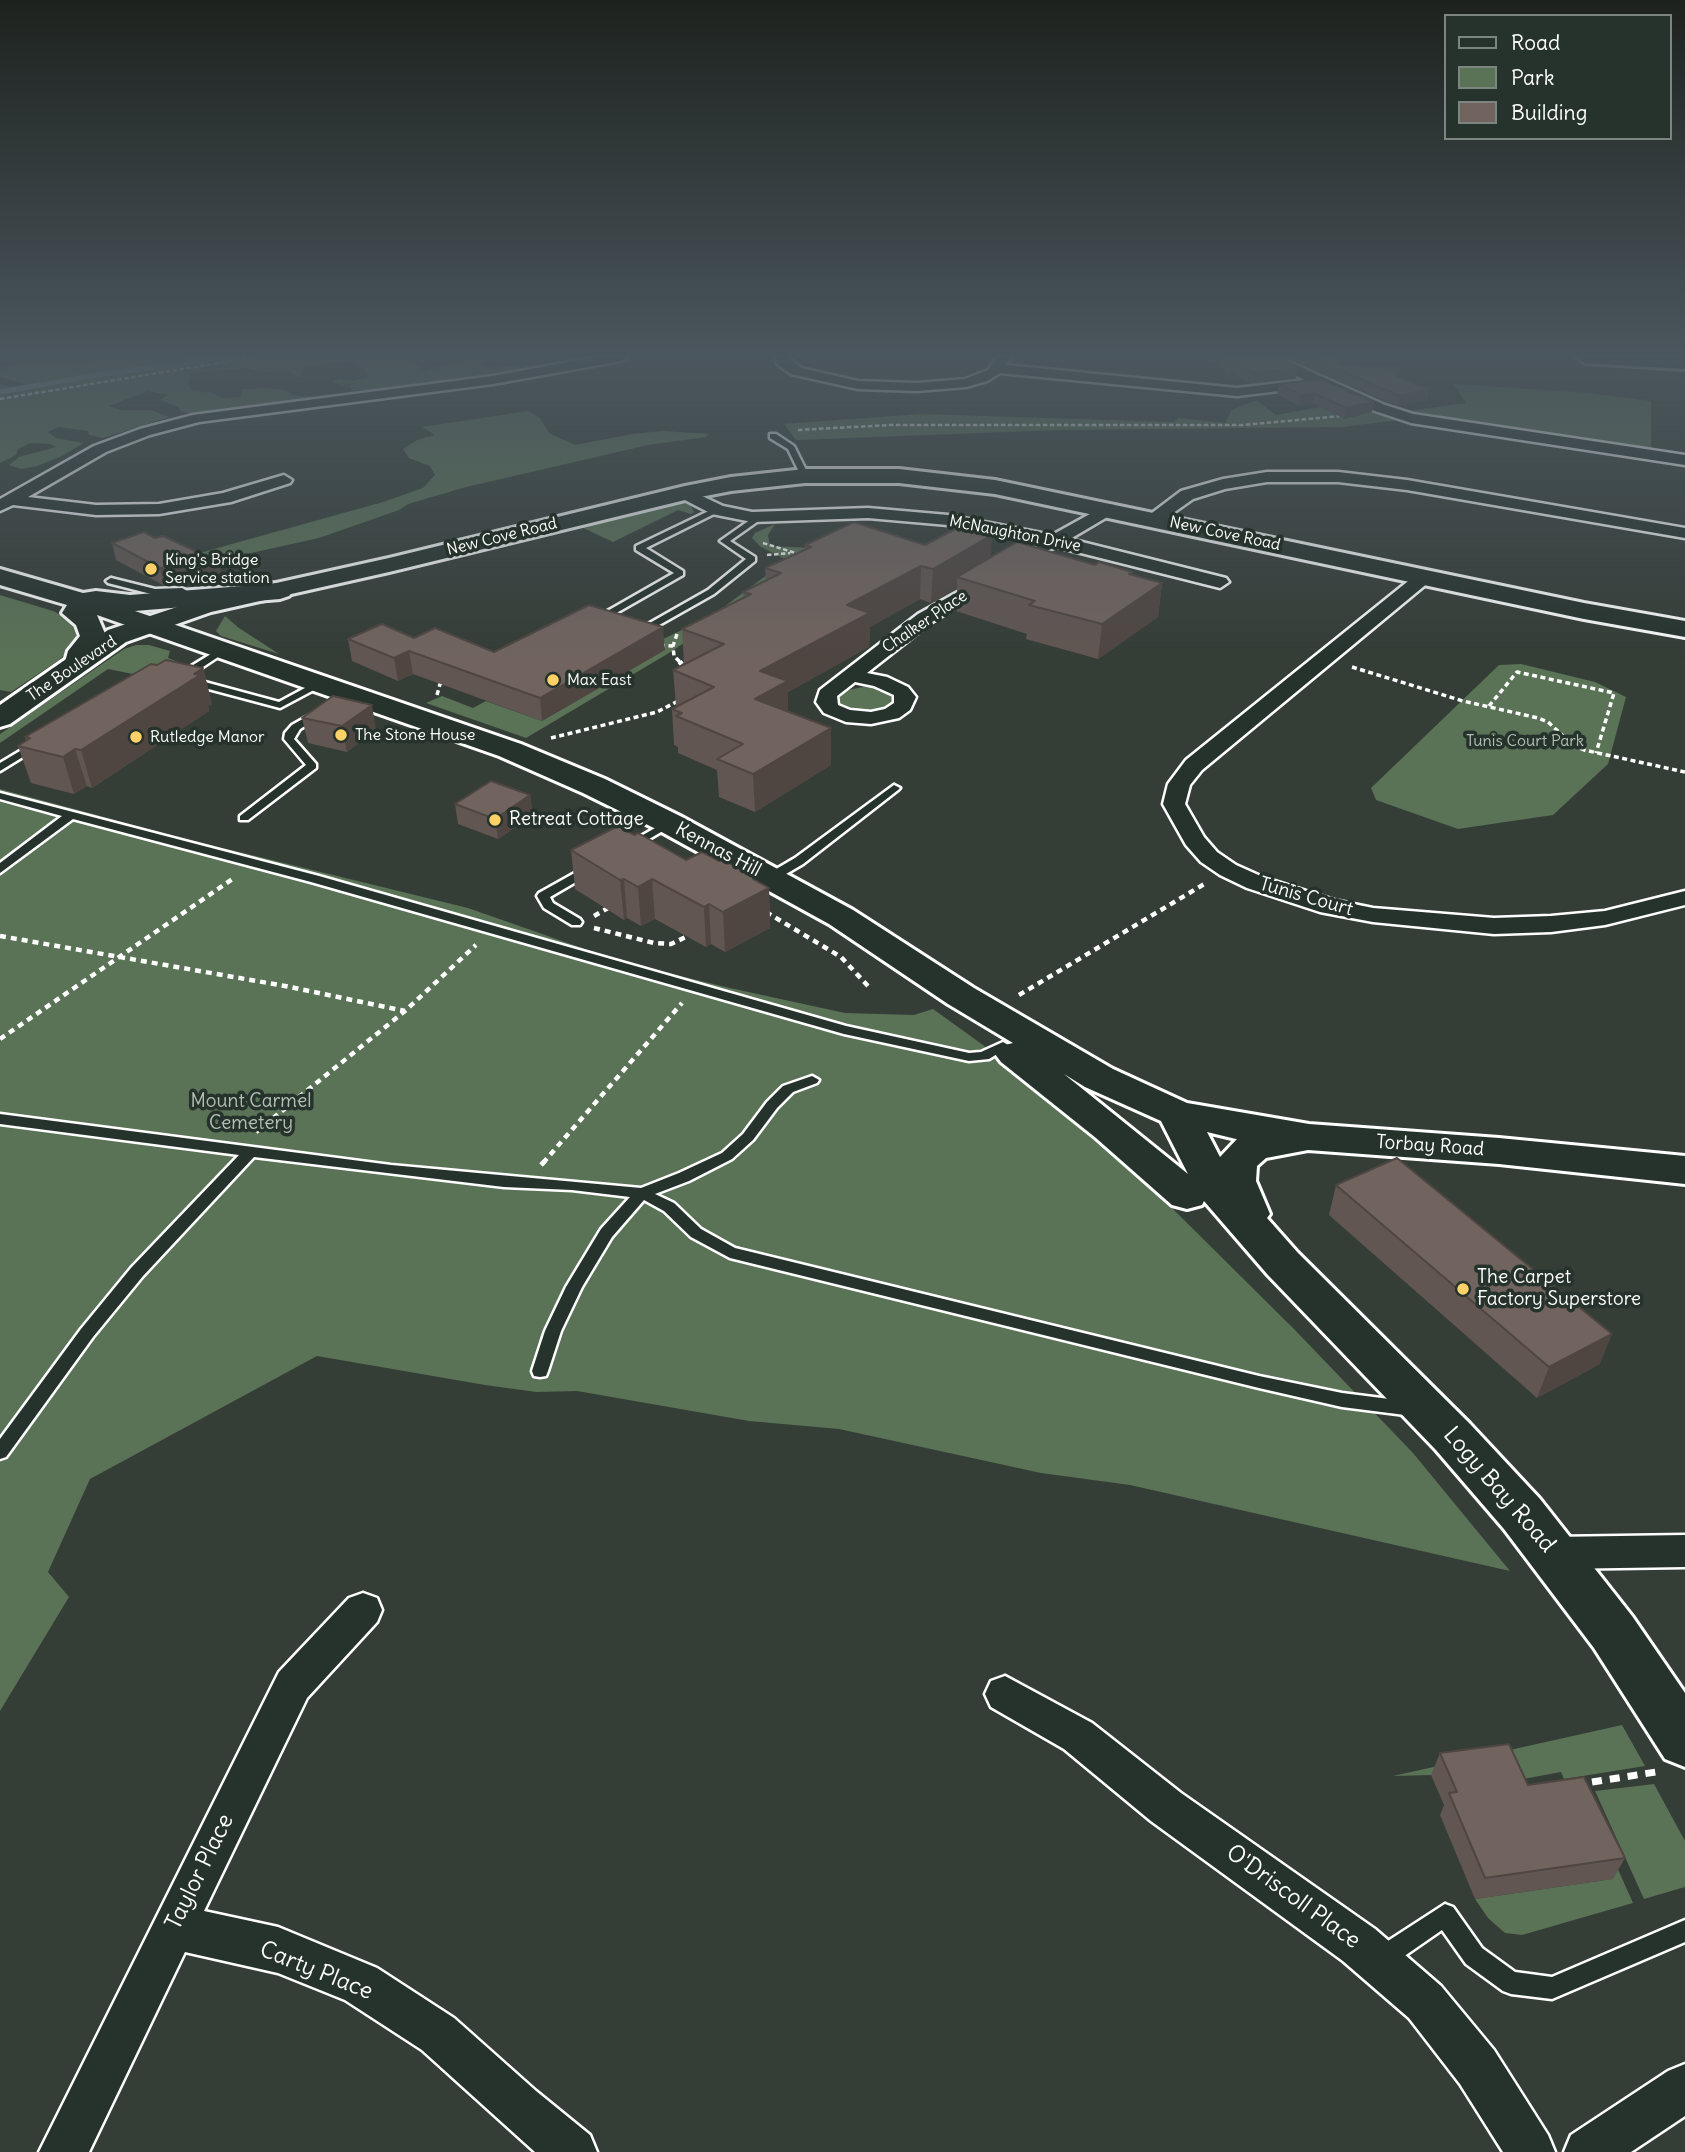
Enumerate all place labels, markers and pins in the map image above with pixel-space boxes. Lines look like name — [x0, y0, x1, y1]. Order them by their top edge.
place label: King's Bridge Service station — [165, 550, 270, 588]
marker: King's Bridge Service station — [143, 561, 159, 577]
place label: Max East — [567, 670, 632, 690]
marker: Max East — [545, 672, 561, 688]
place label: The Stone House — [355, 725, 475, 745]
place label: Rutledge Manor — [150, 727, 265, 747]
marker: The Stone House — [333, 727, 349, 743]
marker: Rutledge Manor — [128, 729, 144, 745]
place label: Retreat Cottage — [509, 809, 644, 831]
marker: Retreat Cottage — [487, 812, 503, 828]
place label: The Carpet Factory Superstore — [1477, 1267, 1641, 1311]
marker: The Carpet Factory Superstore — [1455, 1281, 1471, 1297]

